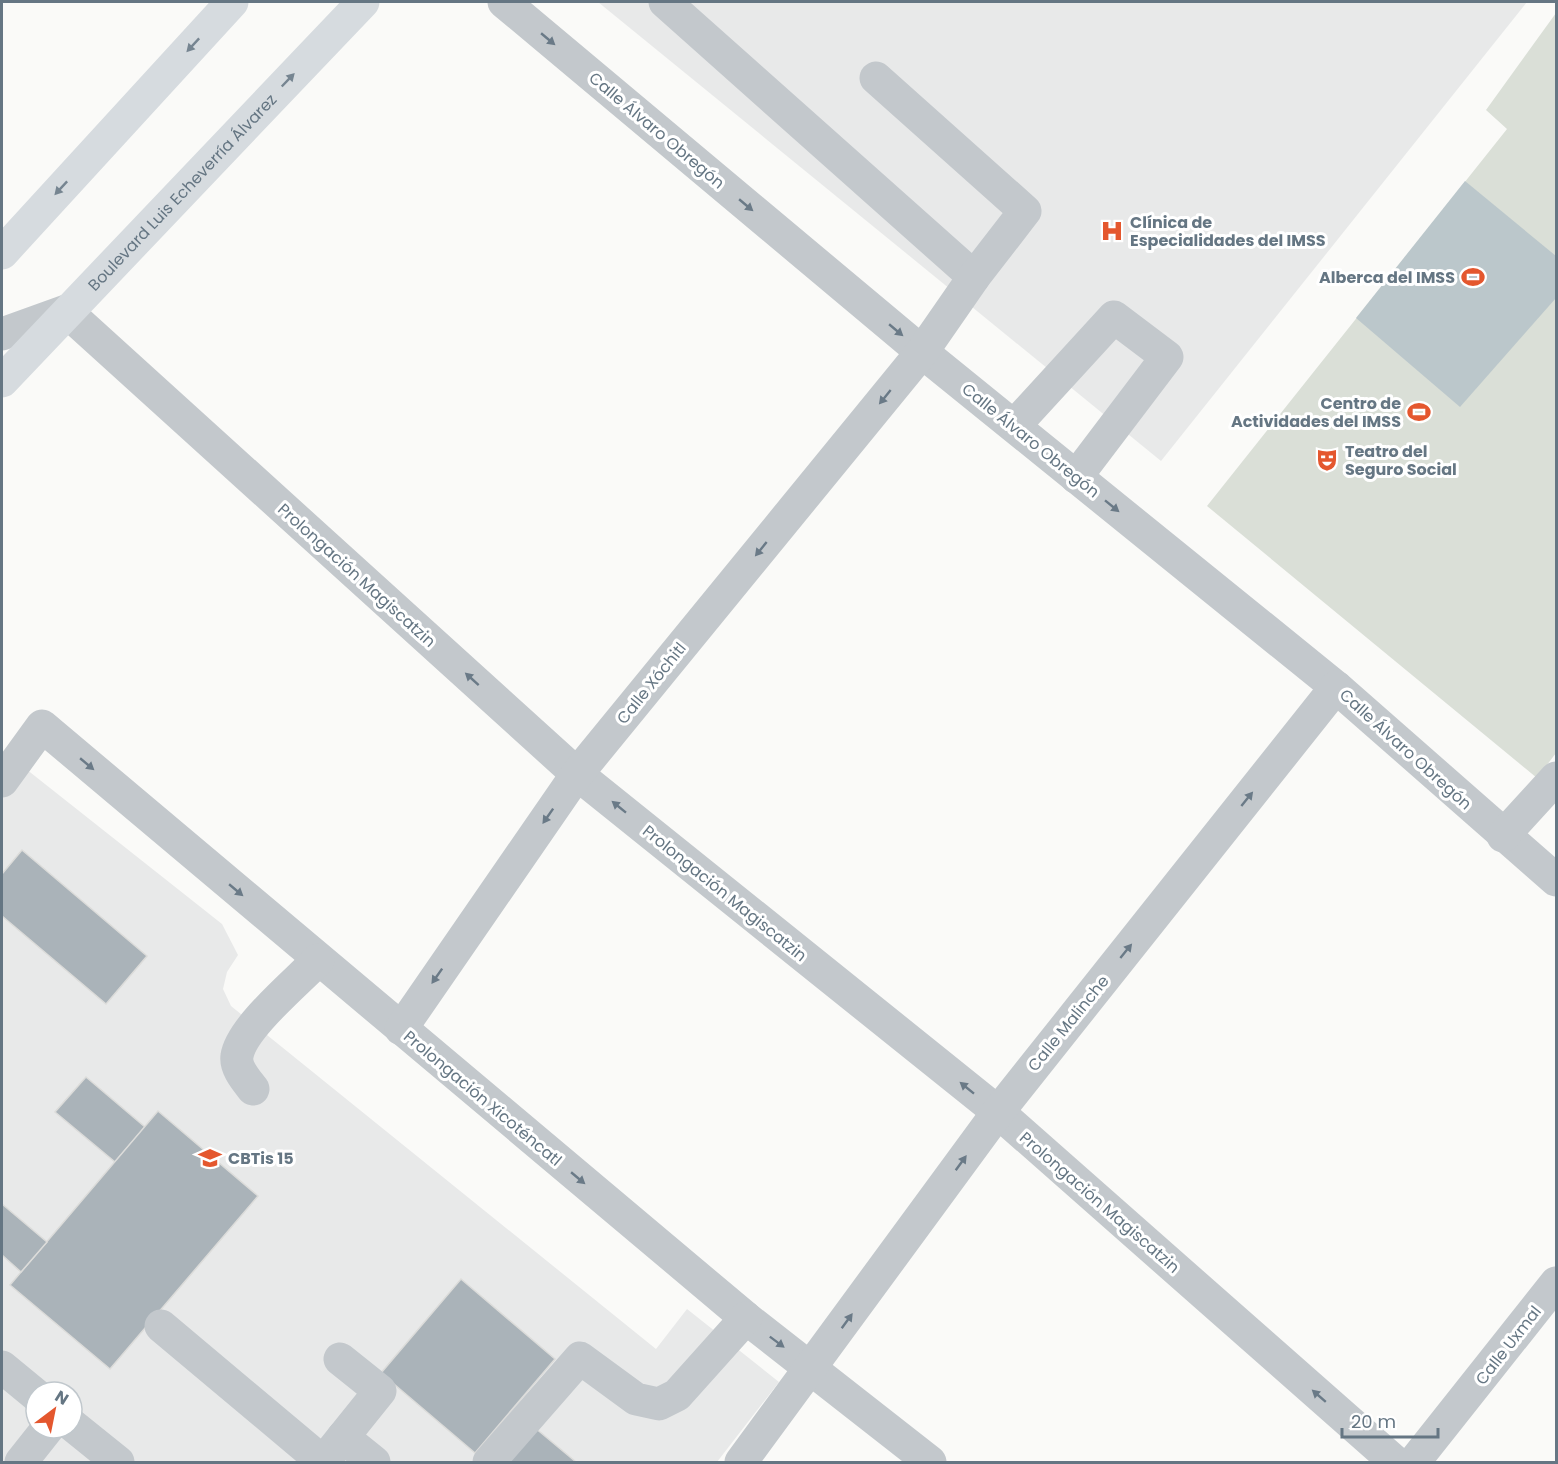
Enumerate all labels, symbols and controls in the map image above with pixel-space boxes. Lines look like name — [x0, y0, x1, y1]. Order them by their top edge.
one-way arrow — [540, 32, 555, 45]
one-way arrow — [186, 37, 200, 52]
street label: Calle Álvaro Obregón — [584, 67, 729, 194]
one-way arrow — [280, 73, 294, 87]
street label: Boulevard Luis Echeverría Álvarez — [83, 89, 282, 296]
one-way arrow — [54, 181, 68, 196]
one-way arrow — [738, 198, 753, 211]
place label: Clínica de Especialidades del IMSS — [1130, 211, 1326, 252]
hospital icon: Clínica de Especialidades del IMSS — [1099, 218, 1125, 244]
sports icon: Alberca del IMSS — [1460, 264, 1486, 290]
place label: Alberca del IMSS — [1319, 266, 1455, 289]
one-way arrow — [888, 323, 903, 336]
street label: Calle Álvaro Obregón — [957, 378, 1104, 503]
one-way arrow — [879, 390, 891, 405]
place label: Centro de Actividades del IMSS — [1231, 392, 1401, 433]
sports icon: Centro de Actividades del IMSS — [1406, 399, 1432, 425]
place label: Teatro del Seguro Social — [1345, 440, 1457, 481]
theatre icon: Teatro del Seguro Social — [1314, 447, 1340, 473]
street label: Prolongación Magiscatzin — [273, 498, 441, 653]
one-way arrow — [1104, 499, 1120, 512]
one-way arrow — [756, 541, 768, 556]
street label: Calle Xóchitl — [611, 638, 691, 729]
one-way arrow — [465, 672, 480, 686]
street label: Calle Álvaro Obregón — [1335, 684, 1477, 815]
one-way arrow — [79, 757, 94, 770]
one-way arrow — [1240, 792, 1253, 807]
one-way arrow — [611, 801, 627, 814]
one-way arrow — [542, 807, 554, 823]
street label: Prolongación Magiscatzin — [638, 820, 812, 967]
one-way arrow — [228, 884, 244, 897]
one-way arrow — [1119, 944, 1131, 959]
one-way arrow — [432, 968, 443, 984]
street label: Calle Malinche — [1022, 970, 1114, 1076]
street label: Prolongación Xicoténcatl — [399, 1025, 567, 1171]
one-way arrow — [959, 1081, 975, 1094]
street label: Prolongación Magiscatzin — [1015, 1126, 1185, 1278]
school or university icon: CBTis 15 — [197, 1145, 223, 1171]
place label: CBTis 15 — [228, 1147, 294, 1170]
one-way arrow — [955, 1155, 967, 1171]
one-way arrow — [570, 1171, 586, 1184]
street label: Calle Uxmal — [1470, 1301, 1547, 1390]
one-way arrow — [841, 1313, 853, 1329]
one-way arrow — [770, 1335, 785, 1347]
north arrow — [24, 1380, 84, 1440]
text: N — [50, 1385, 73, 1411]
one-way arrow — [1312, 1390, 1327, 1403]
scale bar — [1342, 1401, 1438, 1439]
text: 20 m — [1351, 1409, 1396, 1434]

